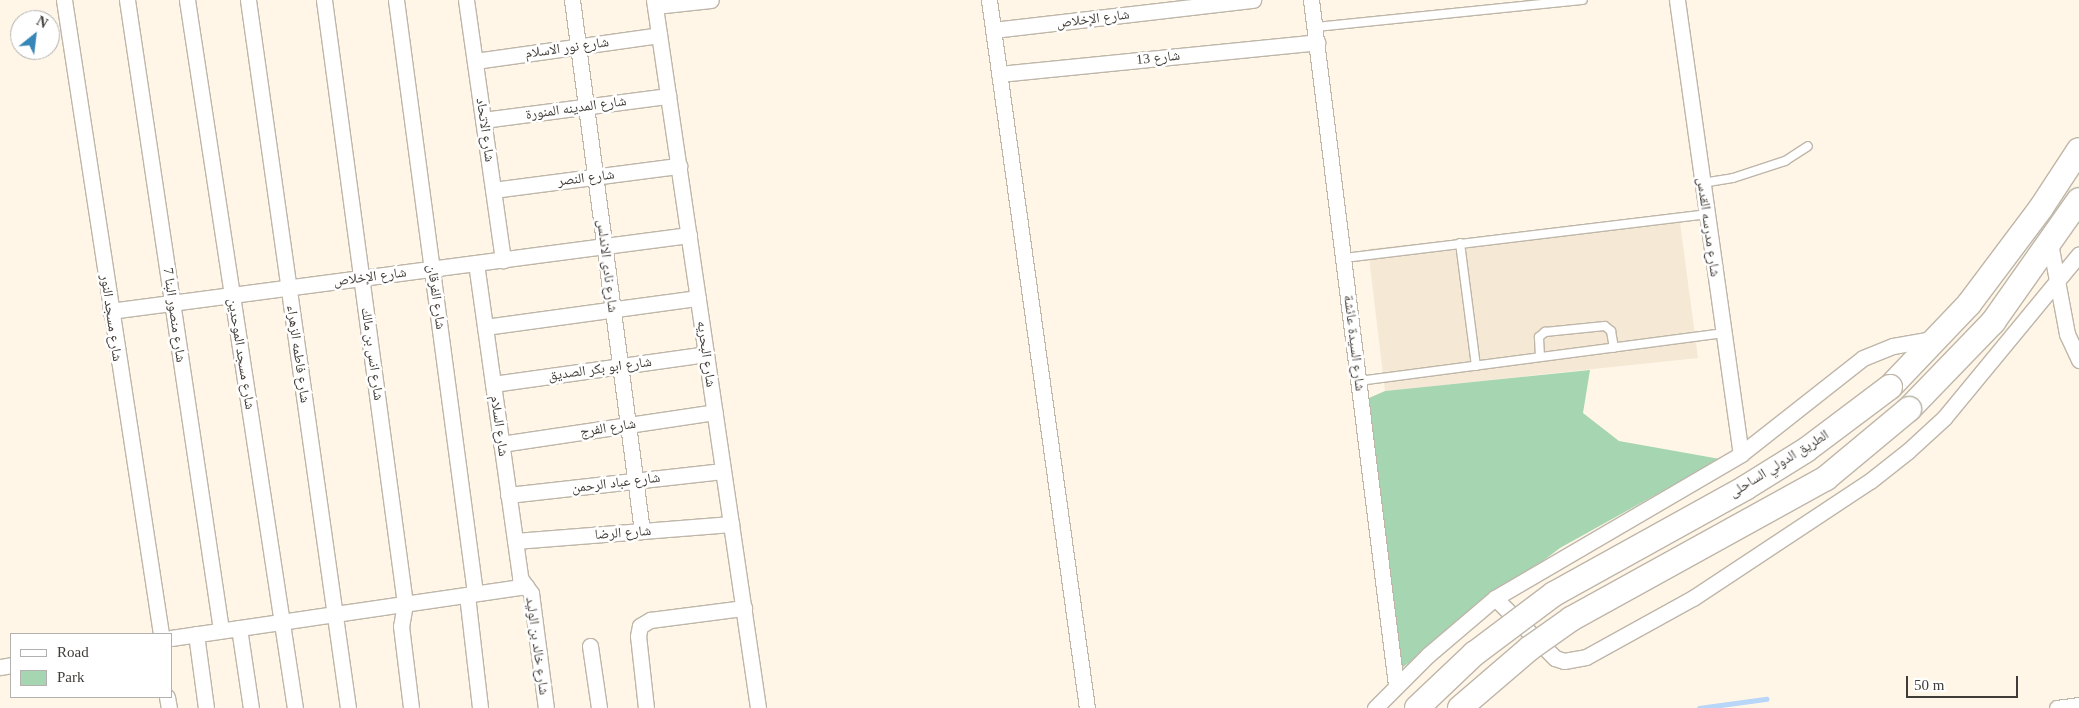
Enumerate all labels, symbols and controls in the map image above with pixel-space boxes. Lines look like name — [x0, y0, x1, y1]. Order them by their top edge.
street label: شارع الإخلاص — [1056, 6, 1130, 32]
north arrow — [10, 10, 60, 60]
text: N — [34, 13, 50, 31]
street label: شارع نور الاسلام — [524, 34, 610, 62]
street label: شارع 13 — [1135, 47, 1181, 69]
street label: شارع المدينه المنورة — [525, 93, 627, 123]
street label: شارع الاتحاد — [472, 97, 498, 163]
street label: شارع النصر — [557, 166, 615, 190]
street label: شارع مدرسه القدس — [1693, 176, 1723, 278]
street label: شارع نادى الاندلس — [593, 218, 621, 314]
street label: شارع الإخلاص — [333, 264, 407, 290]
street label: شارع الفرقان — [423, 264, 449, 330]
street label: شارع منصور البنا 7 — [159, 267, 189, 363]
street label: شارع مسجد النور — [97, 273, 125, 363]
street label: شارع السيدة عائشة — [1340, 294, 1368, 392]
street label: شارع مسجد الموحدين — [224, 297, 258, 411]
street label: شارع فاطمه الزهراء — [283, 304, 313, 404]
street label: شارع انس بن مالك — [357, 306, 387, 402]
street label: شارع البحريه — [693, 320, 719, 388]
street label: شارع ابو بكر الصديق — [547, 353, 653, 385]
street label: شارع السلام — [486, 395, 512, 457]
street label: شارع الفرج — [579, 415, 637, 441]
street label: الطريق الدولي الساحلى — [1726, 426, 1832, 502]
street label: شارع عباد الرحمن — [571, 469, 661, 497]
street label: شارع الرضا — [594, 523, 652, 543]
street label: شارع خالد بن الوليد — [522, 596, 552, 696]
legend — [10, 633, 172, 698]
text: Road — [57, 644, 89, 660]
scale bar — [1909, 666, 2022, 698]
text: Park — [57, 669, 85, 685]
text: 50 m — [1914, 677, 1944, 693]

